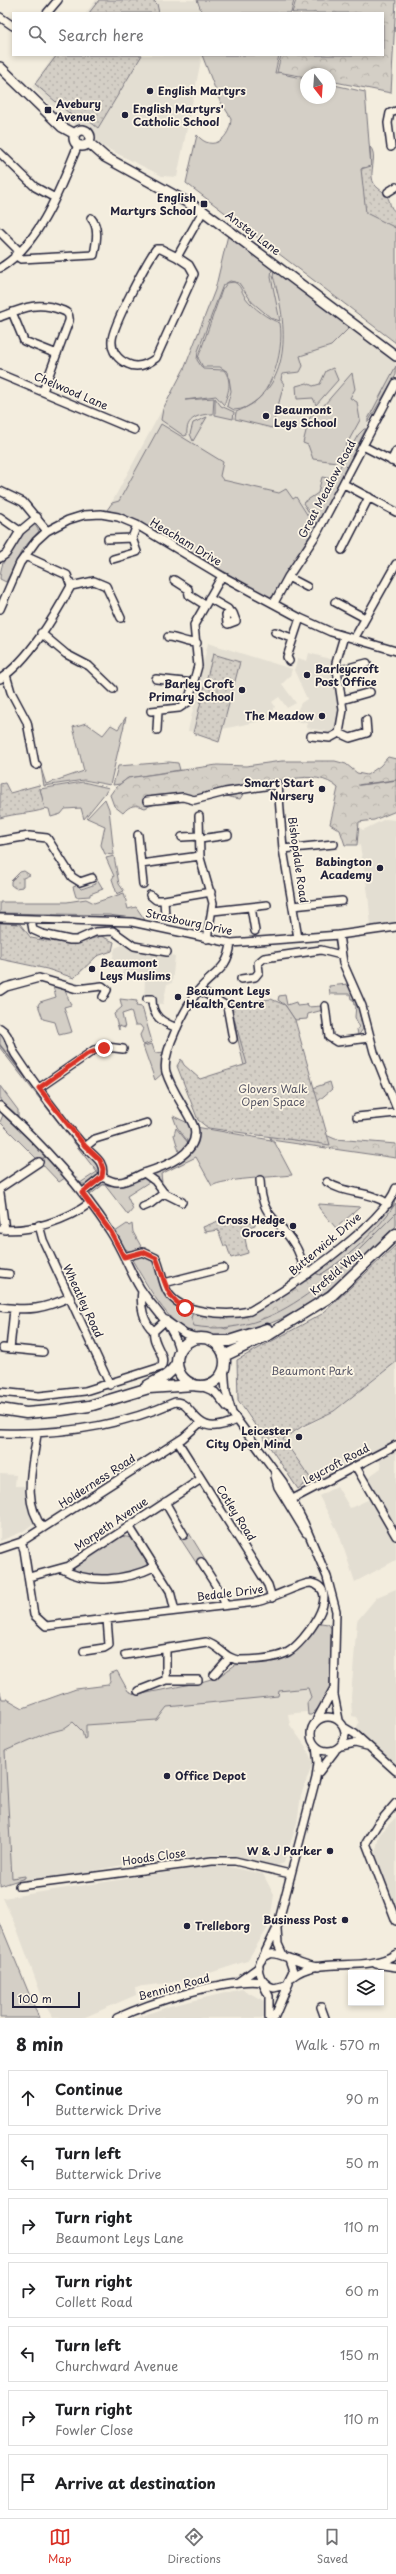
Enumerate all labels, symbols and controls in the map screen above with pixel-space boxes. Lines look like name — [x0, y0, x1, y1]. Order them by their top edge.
search box — [12, 12, 384, 56]
icon: search — [26, 23, 48, 45]
text: Search here — [58, 23, 144, 46]
north arrow — [300, 68, 336, 104]
place label: English Martyrs — [158, 82, 246, 99]
marker: English Martyrs — [145, 86, 155, 96]
place label: Avebury Avenue — [55, 95, 101, 125]
place label: English Martyrs' Catholic School — [133, 100, 224, 130]
marker: Avebury Avenue — [43, 105, 53, 115]
marker: English Martyrs' Catholic School — [120, 110, 130, 120]
place label: English Martyrs School — [110, 189, 196, 219]
marker: English Martyrs School — [199, 199, 209, 209]
street label: Anstey Lane — [222, 206, 285, 259]
street label: Chelwood Lane — [31, 367, 111, 414]
place label: Beaumont Leys School — [274, 401, 337, 431]
marker: Beaumont Leys School — [261, 411, 271, 421]
street label: Great Meadow Road — [293, 436, 360, 541]
street label: Heacham Drive — [147, 513, 225, 570]
place label: Barleycroft Post Office — [315, 660, 379, 690]
marker: Barleycroft Post Office — [302, 670, 312, 680]
place label: Barley Croft Primary School — [149, 675, 234, 705]
marker: Barley Croft Primary School — [237, 685, 247, 695]
place label: The Meadow — [245, 707, 315, 724]
marker: The Meadow — [317, 711, 327, 721]
place label: Smart Start Nursery — [244, 774, 314, 804]
marker: Smart Start Nursery — [317, 784, 327, 794]
street label: Bishopdale Road — [284, 816, 313, 904]
place label: Babington Academy — [316, 853, 372, 883]
marker: Babington Academy — [375, 863, 385, 873]
street label: Strasbourg Drive — [144, 904, 234, 939]
place label: Beaumont Leys Muslims — [100, 954, 171, 984]
marker: Beaumont Leys Muslims — [87, 964, 97, 974]
place label: Beaumont Leys Health Centre — [186, 982, 270, 1012]
marker: Beaumont Leys Health Centre — [173, 992, 183, 1002]
route end — [95, 1039, 113, 1057]
park label: Glovers Walk Open Space — [238, 1080, 308, 1110]
street label: Butterwick Drive — [285, 1208, 365, 1279]
place label: Cross Hedge Grocers — [218, 1211, 285, 1241]
marker: Cross Hedge Grocers — [288, 1221, 298, 1231]
street label: Krefeld Way — [306, 1244, 365, 1299]
street label: Wheatley Road — [59, 1261, 108, 1340]
route start — [176, 1299, 194, 1317]
park label: Beaumont Park — [271, 1362, 353, 1379]
place label: Leicester City Open Mind — [206, 1422, 292, 1452]
marker: Leicester City Open Mind — [294, 1432, 304, 1442]
street label: Leycroft Road — [300, 1439, 372, 1488]
street label: Holderness Road — [55, 1449, 139, 1512]
street label: Cotley Road — [212, 1481, 260, 1544]
street label: Morpeth Avenue — [70, 1493, 151, 1555]
street label: Bedale Drive — [196, 1580, 264, 1605]
place label: Office Depot — [175, 1767, 246, 1784]
marker: Office Depot — [162, 1771, 172, 1781]
place label: W & J Parker — [247, 1842, 322, 1859]
street label: Hoods Close — [121, 1844, 187, 1869]
marker: W & J Parker — [325, 1846, 335, 1856]
place label: Business Post — [263, 1911, 337, 1928]
marker: Business Post — [340, 1915, 350, 1925]
place label: Trelleborg — [195, 1917, 250, 1934]
marker: Trelleborg — [182, 1921, 192, 1931]
street label: Bennion Road — [136, 1969, 212, 2004]
map controls — [348, 1970, 384, 2006]
button: layers — [348, 1970, 384, 2006]
scale bar — [12, 1990, 80, 2009]
text: 100 m — [18, 1990, 52, 2007]
text: 8 min — [16, 2031, 64, 2057]
text: Walk · 570 m — [295, 2035, 380, 2054]
text: Continue — [55, 2077, 123, 2100]
icon: ahead — [17, 2087, 39, 2109]
text: 90 m — [346, 2089, 379, 2108]
text: Butterwick Drive — [55, 2100, 161, 2119]
text: Turn left — [55, 2141, 121, 2164]
icon: left — [17, 2151, 39, 2173]
text: 50 m — [345, 2153, 379, 2172]
text: Butterwick Drive — [55, 2164, 161, 2183]
text: Turn right — [55, 2205, 132, 2228]
icon: right — [17, 2215, 39, 2237]
text: 110 m — [344, 2217, 379, 2236]
text: Beaumont Leys Lane — [55, 2228, 184, 2247]
text: Turn right — [55, 2269, 132, 2292]
icon: right — [17, 2279, 39, 2301]
text: 60 m — [345, 2281, 379, 2300]
text: Collett Road — [55, 2292, 133, 2311]
text: Turn left — [55, 2333, 121, 2356]
icon: left — [17, 2343, 39, 2365]
text: 150 m — [340, 2345, 379, 2364]
text: Churchward Avenue — [55, 2356, 178, 2375]
text: Turn right — [55, 2397, 132, 2420]
icon: right — [17, 2407, 39, 2429]
text: 110 m — [344, 2409, 379, 2428]
text: Fowler Close — [55, 2420, 133, 2439]
icon: arrive — [17, 2471, 39, 2493]
text: Arrive at destination — [55, 2471, 216, 2494]
tab: Map — [48, 2526, 71, 2567]
tab: Directions — [167, 2526, 221, 2567]
tab: Saved — [317, 2526, 348, 2567]

